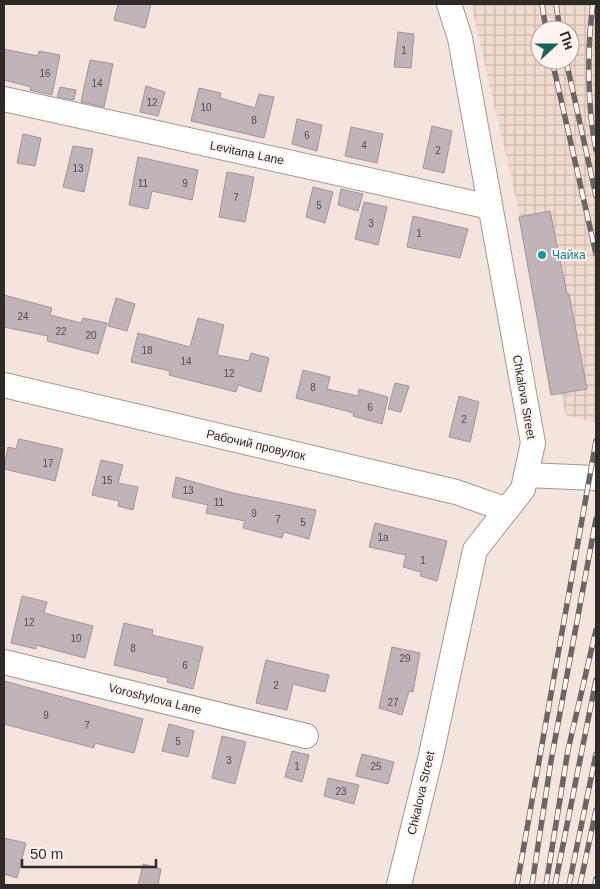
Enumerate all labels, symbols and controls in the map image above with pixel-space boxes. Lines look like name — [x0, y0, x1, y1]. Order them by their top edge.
north arrow — [530, 20, 580, 70]
text: Пн — [556, 29, 578, 52]
house number: 1 — [401, 45, 407, 56]
house number: 16 — [39, 68, 51, 79]
house number: 14 — [91, 78, 103, 89]
house number: 12 — [146, 97, 158, 108]
house number: 10 — [200, 102, 212, 113]
house number: 8 — [251, 115, 257, 126]
house number: 6 — [304, 130, 310, 141]
street label: Levitana Lane — [209, 138, 286, 168]
house number: 4 — [361, 140, 367, 151]
house number: 2 — [435, 145, 441, 156]
house number: 13 — [72, 163, 84, 174]
house number: 11 — [138, 178, 149, 189]
house number: 9 — [182, 178, 188, 189]
house number: 7 — [233, 192, 239, 203]
house number: 5 — [316, 200, 322, 211]
house number: 3 — [368, 218, 374, 229]
house number: 1 — [416, 228, 422, 239]
place label: Чайка — [552, 248, 586, 262]
marker: Чайка — [536, 249, 548, 261]
house number: 24 — [17, 311, 29, 322]
house number: 22 — [55, 326, 67, 337]
house number: 20 — [85, 330, 97, 341]
house number: 18 — [141, 345, 153, 356]
street label: Chkalova Street — [510, 354, 538, 441]
house number: 14 — [180, 356, 192, 367]
house number: 12 — [223, 368, 235, 379]
house number: 8 — [310, 382, 316, 393]
house number: 6 — [367, 402, 373, 413]
house number: 2 — [461, 414, 467, 425]
street label: Рабочий провулок — [205, 427, 308, 463]
house number: 17 — [42, 458, 54, 469]
house number: 15 — [101, 475, 113, 486]
house number: 13 — [182, 485, 194, 496]
house number: 11 — [214, 497, 225, 508]
house number: 9 — [251, 508, 257, 519]
house number: 7 — [275, 514, 281, 525]
house number: 5 — [300, 517, 306, 528]
house number: 1а — [377, 532, 389, 543]
house number: 1 — [420, 555, 426, 566]
house number: 12 — [23, 617, 35, 628]
house number: 10 — [70, 633, 82, 644]
house number: 8 — [130, 643, 136, 654]
house number: 29 — [399, 653, 411, 664]
house number: 6 — [182, 660, 188, 671]
house number: 2 — [273, 680, 279, 691]
street label: Voroshylova Lane — [107, 681, 203, 717]
house number: 27 — [387, 697, 399, 708]
house number: 9 — [43, 710, 49, 721]
house number: 7 — [84, 720, 90, 731]
house number: 5 — [175, 736, 181, 747]
street label: Chkalova Street — [405, 749, 438, 836]
house number: 3 — [226, 755, 232, 766]
house number: 1 — [294, 761, 300, 772]
house number: 25 — [370, 761, 382, 772]
house number: 23 — [335, 786, 347, 797]
scale bar — [22, 836, 156, 868]
text: 50 m — [30, 845, 63, 862]

